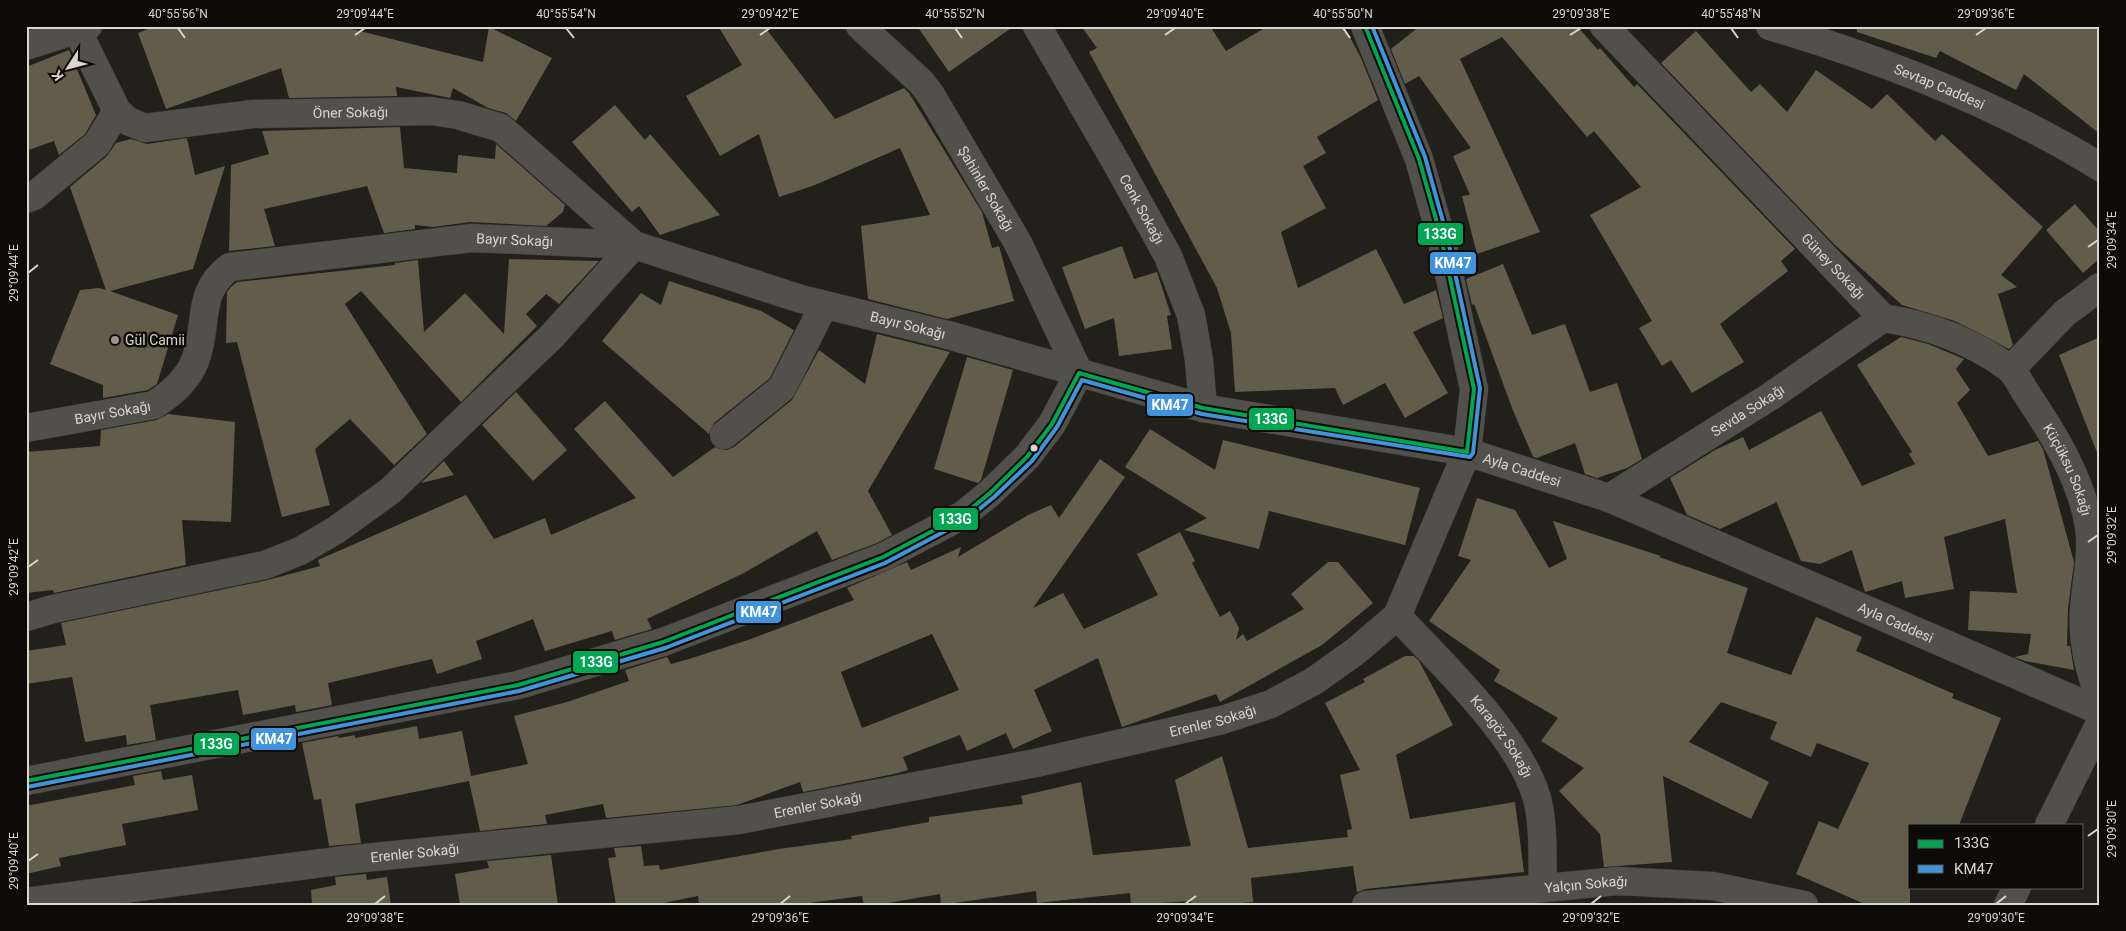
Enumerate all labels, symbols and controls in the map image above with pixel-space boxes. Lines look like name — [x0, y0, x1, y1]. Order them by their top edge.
text: 40°55'56"N — [148, 7, 208, 21]
text: 29°09'44"E — [336, 7, 394, 21]
text: 40°55'54"N — [536, 7, 596, 21]
text: 29°09'42"E — [741, 7, 799, 21]
text: 40°55'52"N — [925, 7, 985, 21]
text: 29°09'40"E — [1146, 7, 1204, 21]
text: 40°55'50"N — [1313, 7, 1373, 21]
text: 29°09'38"E — [1552, 7, 1610, 21]
text: 40°55'48"N — [1701, 7, 1761, 21]
text: 29°09'36"E — [1957, 7, 2015, 21]
north arrow — [42, 42, 92, 92]
street label: Sevtap Caddesi — [1892, 61, 1987, 113]
text: K — [48, 67, 67, 84]
street label: Öner Sokağı — [313, 104, 388, 121]
street label: Şahinler Sokağı — [955, 143, 1017, 234]
street label: Cenk Sokağı — [1116, 171, 1168, 247]
text: 29°09'34"E — [2105, 211, 2119, 269]
line badge: 133G — [1417, 222, 1464, 246]
text: 133G — [1423, 226, 1457, 242]
street label: Bayır Sokağı — [476, 230, 553, 249]
street label: Güney Sokağı — [1798, 230, 1868, 302]
text: 29°09'44"E — [7, 244, 21, 302]
line badge: KM47 — [1429, 251, 1477, 275]
text: KM47 — [1434, 255, 1472, 271]
street label: Bayır Sokağı — [869, 308, 947, 342]
place label: Gül Camii — [125, 332, 185, 348]
marker: Gül Camii — [109, 334, 121, 346]
street label: Sevda Sokağı — [1708, 381, 1787, 440]
line badge: KM47 — [1146, 393, 1194, 417]
text: KM47 — [1151, 397, 1189, 413]
street label: Bayır Sokağı — [73, 398, 152, 427]
line badge: 133G — [1248, 407, 1295, 431]
text: 133G — [1254, 411, 1288, 427]
street label: Küçüksu Sokağı — [2040, 421, 2095, 517]
unlabelled marker — [1029, 443, 1039, 453]
street label: Ayla Caddesi — [1481, 450, 1563, 490]
text: 29°09'32"E — [2105, 506, 2119, 564]
line badge: 133G — [932, 507, 979, 531]
text: 133G — [938, 511, 972, 527]
text: 29°09'42"E — [7, 538, 21, 596]
street label: Ayla Caddesi — [1856, 599, 1936, 646]
line badge: KM47 — [735, 600, 782, 624]
text: KM47 — [740, 604, 778, 620]
line badge: 133G — [572, 650, 619, 674]
text: 133G — [579, 654, 613, 670]
street label: Karagöz Sokağı — [1467, 692, 1536, 780]
street label: Erenler Sokağı — [1168, 701, 1258, 740]
line badge: KM47 — [250, 727, 297, 751]
text: KM47 — [255, 731, 293, 747]
line badge: 133G — [193, 732, 240, 756]
text: 133G — [199, 736, 233, 752]
street label: Erenler Sokağı — [772, 789, 863, 821]
text: 29°09'30"E — [2105, 800, 2119, 858]
legend — [1908, 824, 2084, 888]
text: 29°09'40"E — [7, 832, 21, 890]
text: 133G — [1954, 834, 1990, 852]
street label: Erenler Sokağı — [370, 840, 460, 865]
text: KM47 — [1954, 860, 1993, 878]
street label: Yalçın Sokağı — [1544, 873, 1628, 896]
text: 29°09'38"E — [346, 911, 404, 925]
text: 29°09'36"E — [751, 911, 809, 925]
text: 29°09'34"E — [1156, 911, 1214, 925]
text: 29°09'32"E — [1562, 911, 1620, 925]
text: 29°09'30"E — [1967, 911, 2025, 925]

